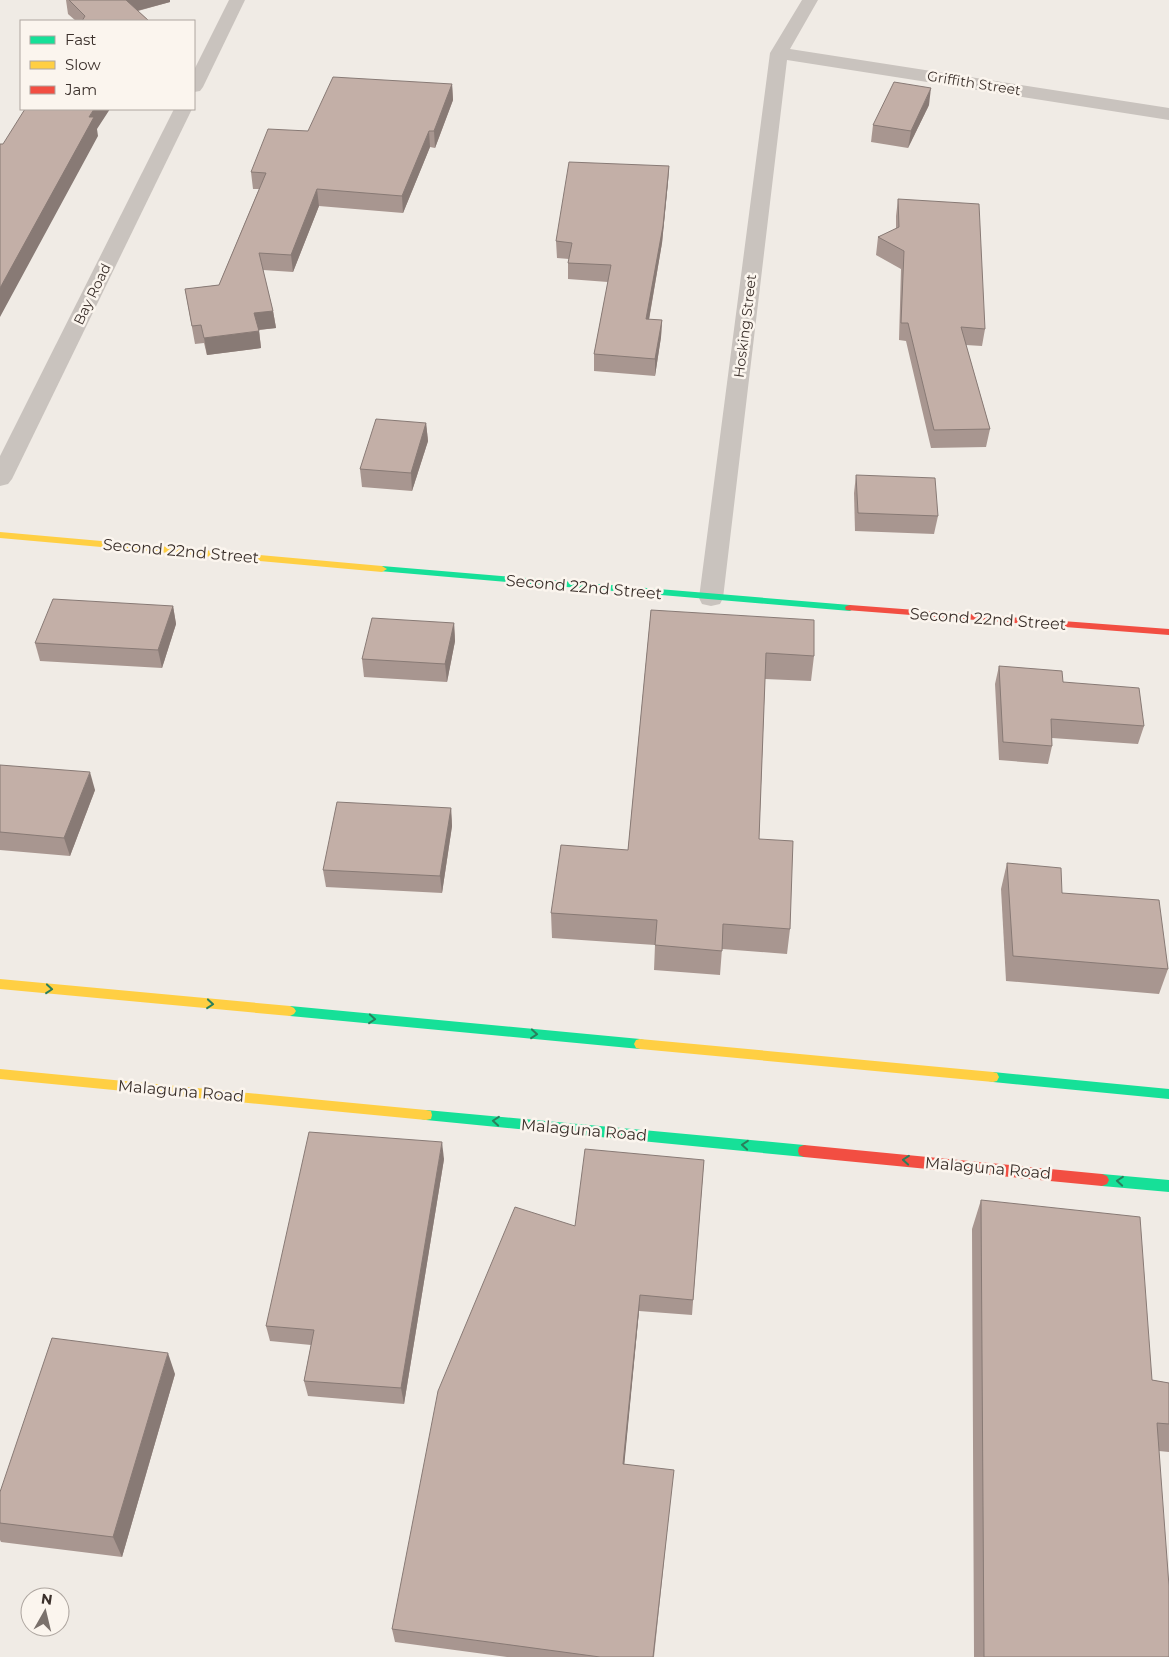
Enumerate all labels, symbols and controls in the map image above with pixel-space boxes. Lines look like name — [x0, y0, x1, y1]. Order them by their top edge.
legend — [20, 20, 195, 110]
text: Fast — [65, 30, 96, 49]
text: Slow — [65, 55, 101, 74]
street label: Griffith Street — [926, 67, 1022, 99]
text: Jam — [64, 80, 97, 99]
street label: Bay Road — [69, 260, 115, 328]
street label: Hosking Street — [730, 273, 760, 379]
street label: Second 22nd Street — [102, 535, 260, 567]
street label: Second 22nd Street — [505, 571, 663, 603]
street label: Second 22nd Street — [909, 604, 1067, 634]
one-way arrow — [45, 983, 53, 994]
one-way arrow — [207, 998, 215, 1009]
one-way arrow — [368, 1013, 376, 1024]
one-way arrow — [530, 1028, 538, 1039]
street label: Malaguna Road — [117, 1076, 245, 1106]
street label: Malaguna Road — [520, 1115, 648, 1145]
one-way arrow — [492, 1116, 500, 1127]
one-way arrow — [740, 1140, 748, 1151]
street label: Malaguna Road — [924, 1153, 1052, 1183]
one-way arrow — [902, 1155, 910, 1166]
one-way arrow — [1116, 1176, 1124, 1187]
north arrow — [20, 1587, 70, 1637]
text: N — [40, 1589, 54, 1609]

